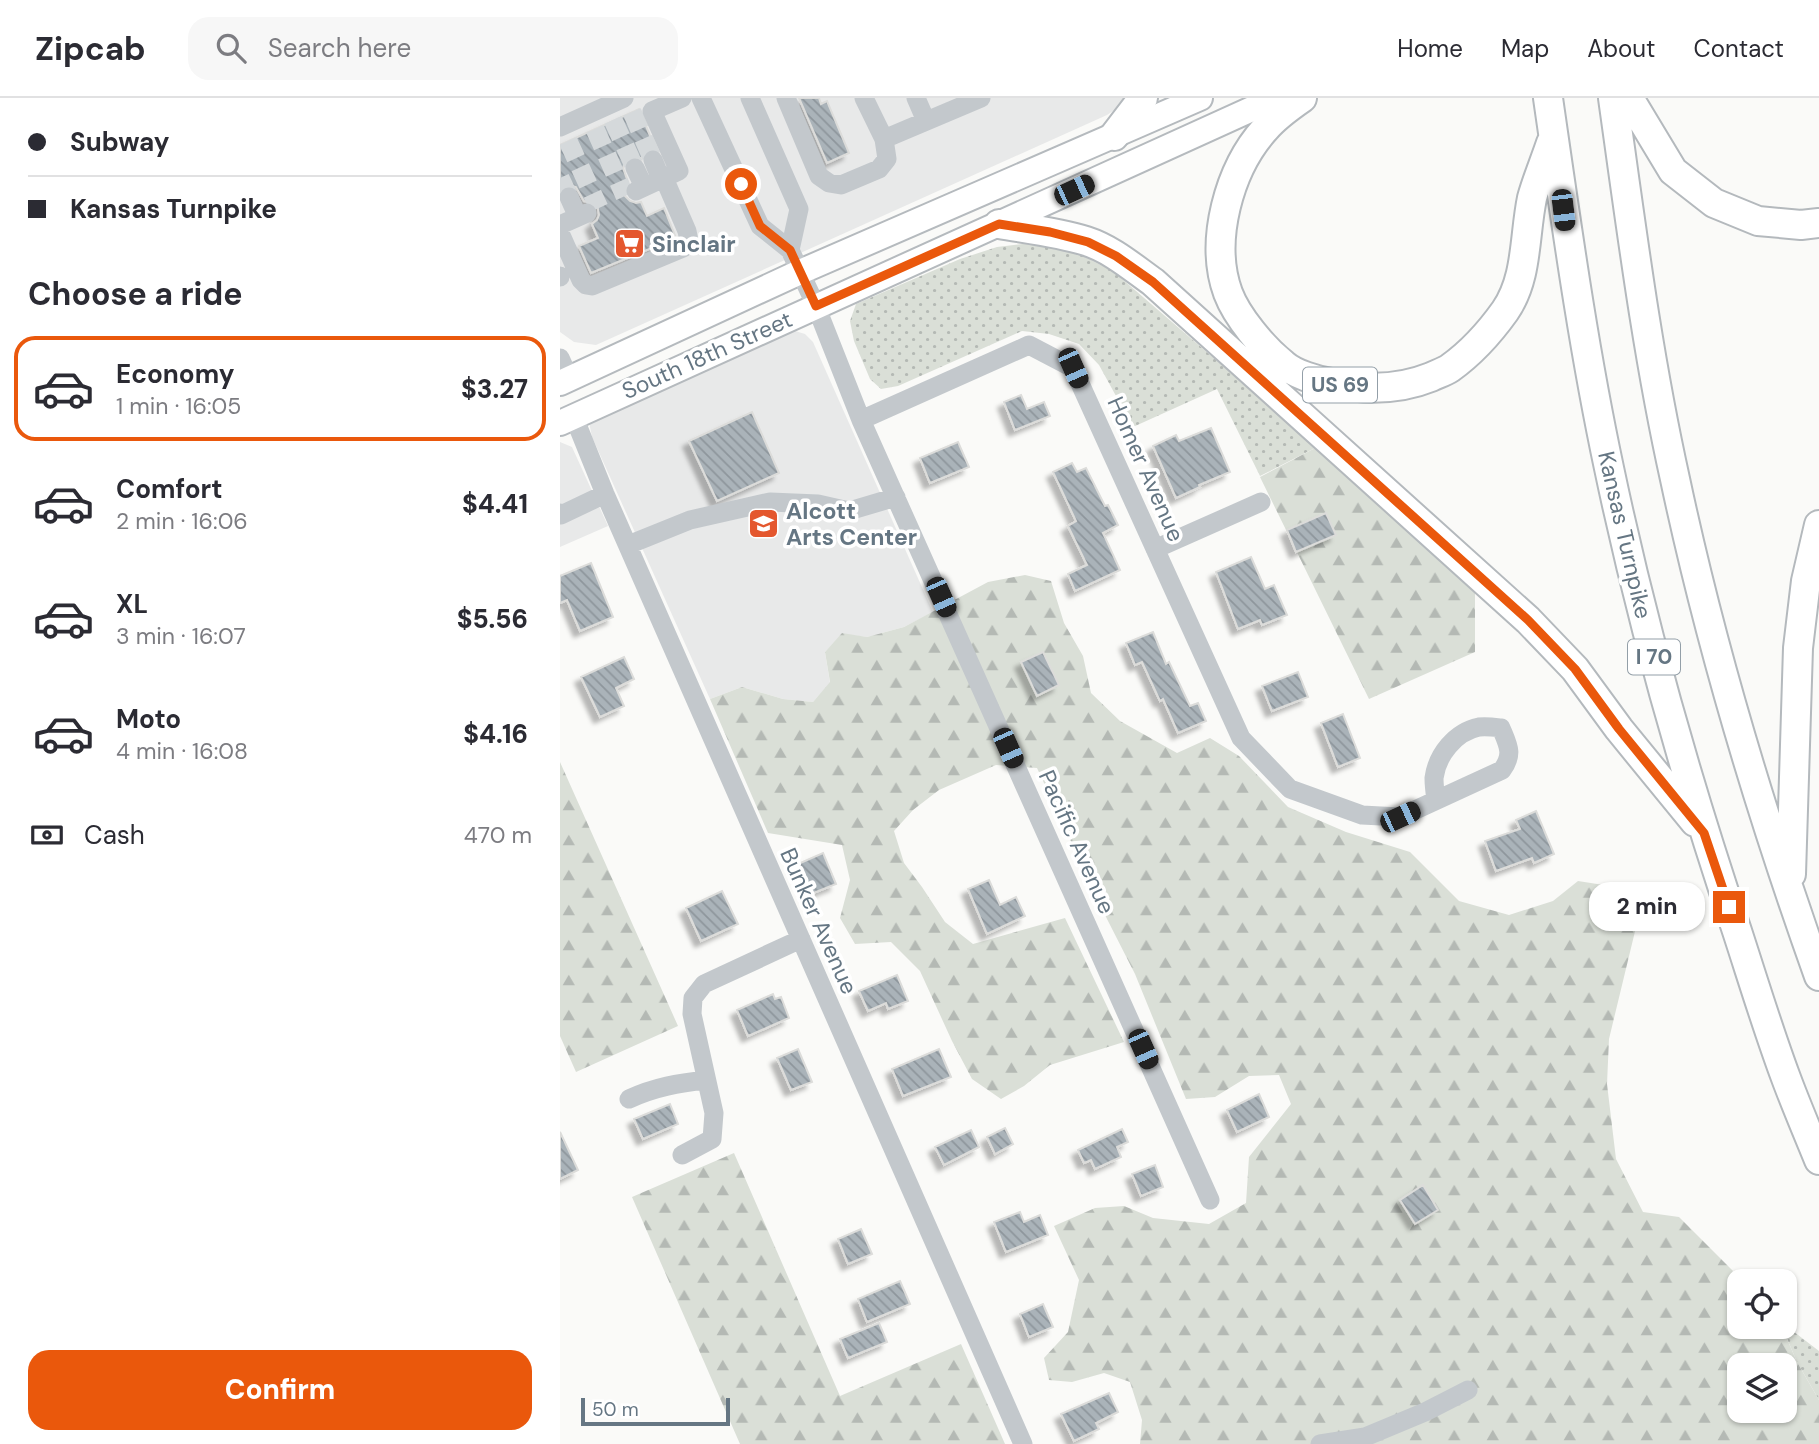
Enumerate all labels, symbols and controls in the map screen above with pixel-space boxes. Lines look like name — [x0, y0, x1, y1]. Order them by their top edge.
search box — [188, 17, 678, 80]
text: Zipcab — [35, 27, 146, 70]
icon: search — [212, 29, 250, 67]
text: Search here — [268, 31, 411, 65]
text: Home — [1397, 33, 1463, 64]
text: Map — [1501, 33, 1549, 64]
text: About — [1587, 33, 1656, 64]
text: Contact — [1694, 33, 1784, 64]
text: Subway — [70, 125, 169, 159]
route start — [725, 168, 757, 200]
car — [1051, 172, 1098, 208]
car — [1551, 188, 1576, 232]
text: Kansas Turnpike — [70, 192, 277, 226]
supermarket icon: Sinclair — [612, 227, 646, 261]
place label: Sinclair — [652, 229, 736, 259]
text: Choose a ride — [28, 273, 243, 315]
street label: South 18th Street — [617, 304, 797, 406]
car — [1055, 345, 1092, 391]
icon: car — [32, 357, 95, 420]
text: Economy — [116, 357, 234, 391]
road number: US 69 — [1303, 368, 1377, 402]
text: $3.27 — [461, 372, 528, 406]
text: 1 min · 16:05 — [116, 391, 241, 421]
street label: Homer Avenue — [1101, 392, 1191, 546]
street label: Kansas Turnpike — [1591, 448, 1659, 622]
icon: car — [32, 472, 95, 535]
text: Comfort — [116, 472, 222, 506]
text: $4.41 — [462, 487, 528, 521]
place label: Alcott Arts Center — [786, 496, 917, 552]
text: 2 min · 16:06 — [116, 506, 248, 536]
school or university icon: Alcott Arts Center — [746, 507, 780, 541]
car — [923, 574, 960, 620]
icon: car — [32, 587, 95, 650]
text: XL — [116, 587, 148, 621]
text: $5.56 — [457, 602, 528, 636]
text: 3 min · 16:07 — [116, 621, 246, 651]
road number: I 70 — [1628, 640, 1680, 674]
icon: car — [32, 702, 95, 765]
text: Moto — [116, 702, 181, 736]
text: $4.16 — [463, 717, 528, 751]
car — [990, 725, 1027, 771]
text: 4 min · 16:08 — [116, 736, 248, 766]
street label: Pacific Avenue — [1032, 765, 1122, 919]
car — [1377, 799, 1424, 835]
icon: cash — [28, 816, 66, 854]
text: Cash — [84, 818, 145, 852]
text: 470 m — [464, 820, 532, 850]
street label: Bunker Avenue — [773, 843, 865, 999]
callout: 2 min — [1589, 882, 1704, 932]
text: 2 min — [1616, 891, 1678, 921]
route end — [1713, 891, 1745, 923]
car — [1125, 1026, 1162, 1072]
map controls — [1727, 1269, 1797, 1423]
button: locate — [1727, 1269, 1797, 1339]
button: Confirm — [28, 1350, 532, 1430]
button: layers — [1727, 1353, 1797, 1423]
scale bar — [581, 1395, 730, 1427]
text: 50 m — [592, 1397, 639, 1422]

